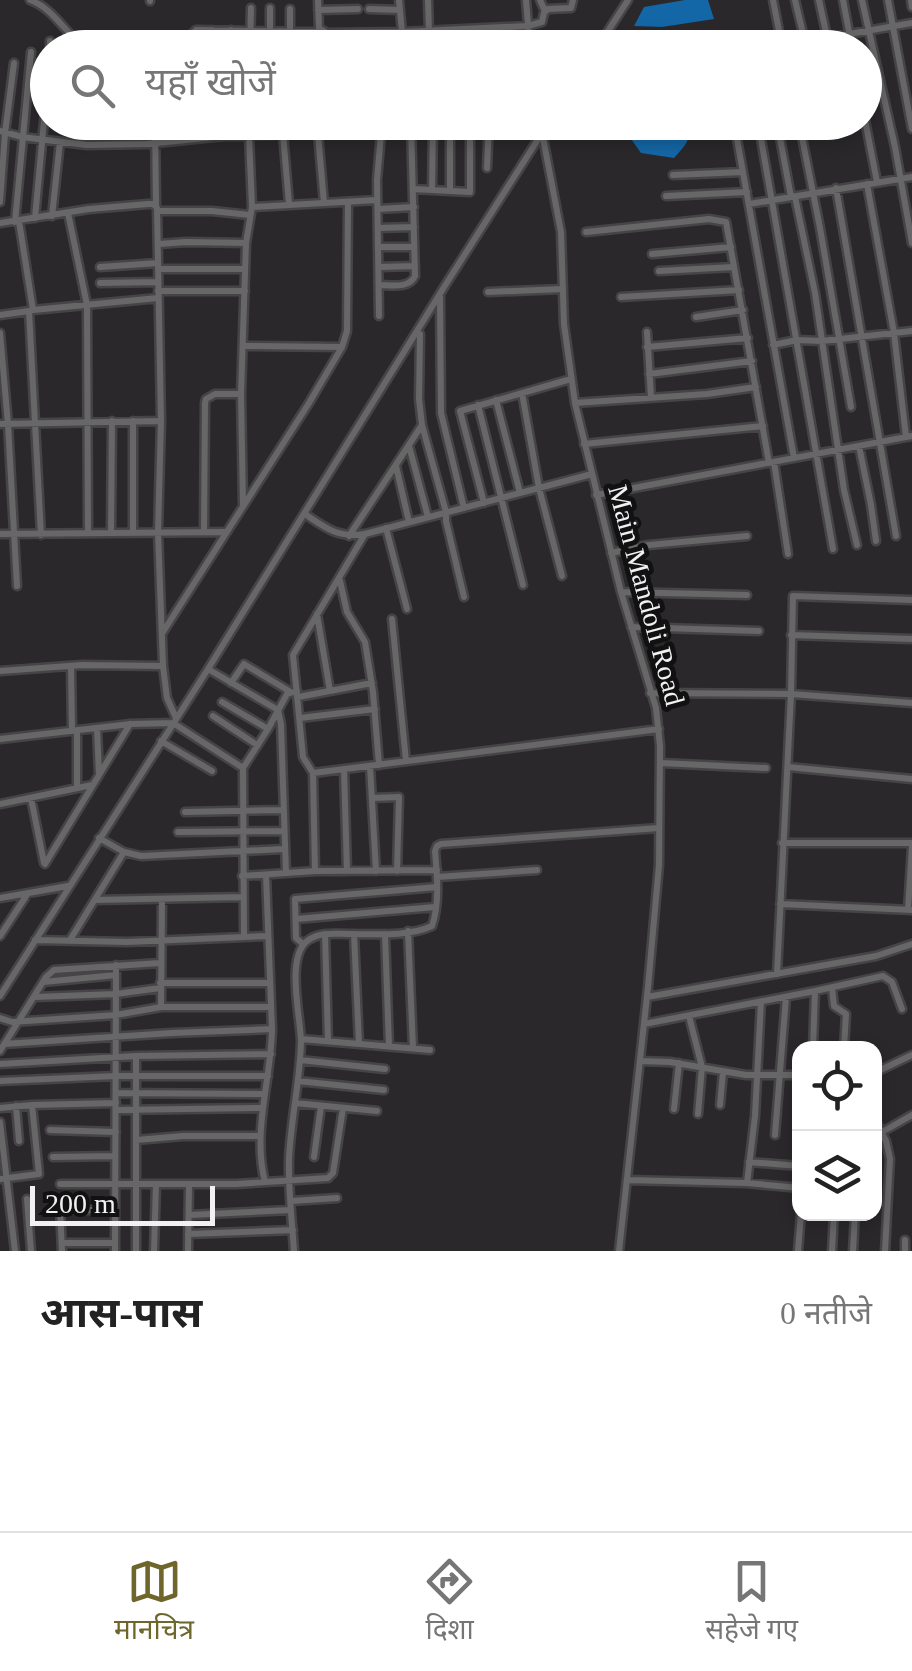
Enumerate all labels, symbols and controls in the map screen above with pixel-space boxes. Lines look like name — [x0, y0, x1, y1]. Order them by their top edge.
search box — [30, 30, 882, 140]
icon: search — [65, 58, 120, 113]
text: यहाँ खोजें — [145, 61, 276, 103]
street label: Main Mandoli Road — [602, 481, 691, 709]
map controls — [792, 1041, 882, 1221]
button: locate — [792, 1041, 882, 1131]
button: layers — [792, 1131, 882, 1221]
scale bar — [30, 1181, 215, 1226]
text: 200 m — [45, 1188, 116, 1219]
text: आस-पास — [40, 1290, 202, 1336]
text: 0 नतीजे — [780, 1295, 872, 1331]
tab: मानचित्र — [114, 1554, 194, 1650]
tab: दिशा — [422, 1554, 477, 1650]
tab: सहेजे गए — [705, 1554, 798, 1650]

